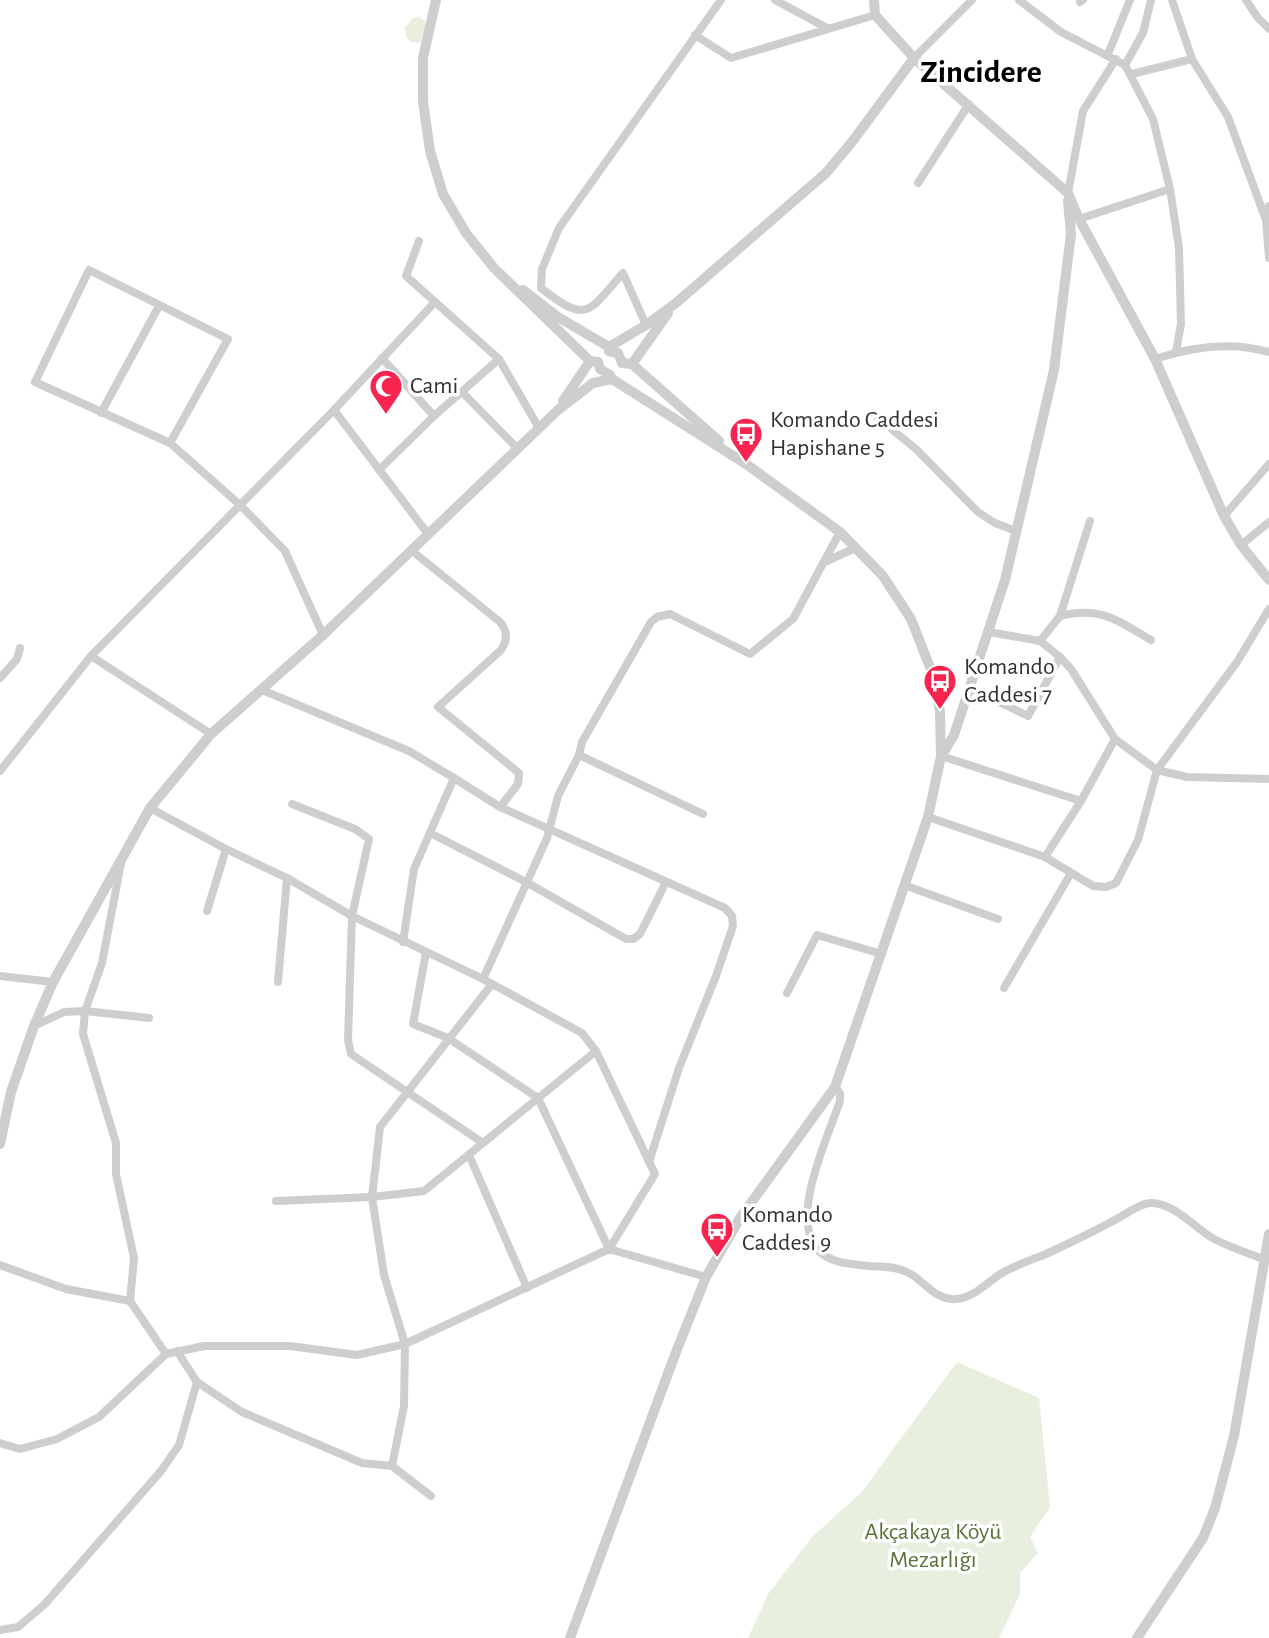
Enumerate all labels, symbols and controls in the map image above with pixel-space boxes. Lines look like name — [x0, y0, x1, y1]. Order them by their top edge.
district label: Zincidere — [920, 56, 1042, 88]
mosque icon: Cami — [367, 367, 405, 416]
place label: Cami — [410, 374, 458, 398]
place label: Komando Caddesi Hapishane 5 — [770, 408, 939, 460]
bus stop icon: Komando Caddesi Hapishane 5 — [727, 415, 765, 464]
place label: Komando Caddesi 7 — [964, 655, 1055, 707]
bus stop icon: Komando Caddesi 7 — [921, 662, 959, 711]
place label: Komando Caddesi 9 — [742, 1203, 833, 1255]
bus stop icon: Komando Caddesi 9 — [698, 1210, 736, 1259]
park label: Akçakaya Köyü Mezarlığı — [864, 1520, 1002, 1572]

